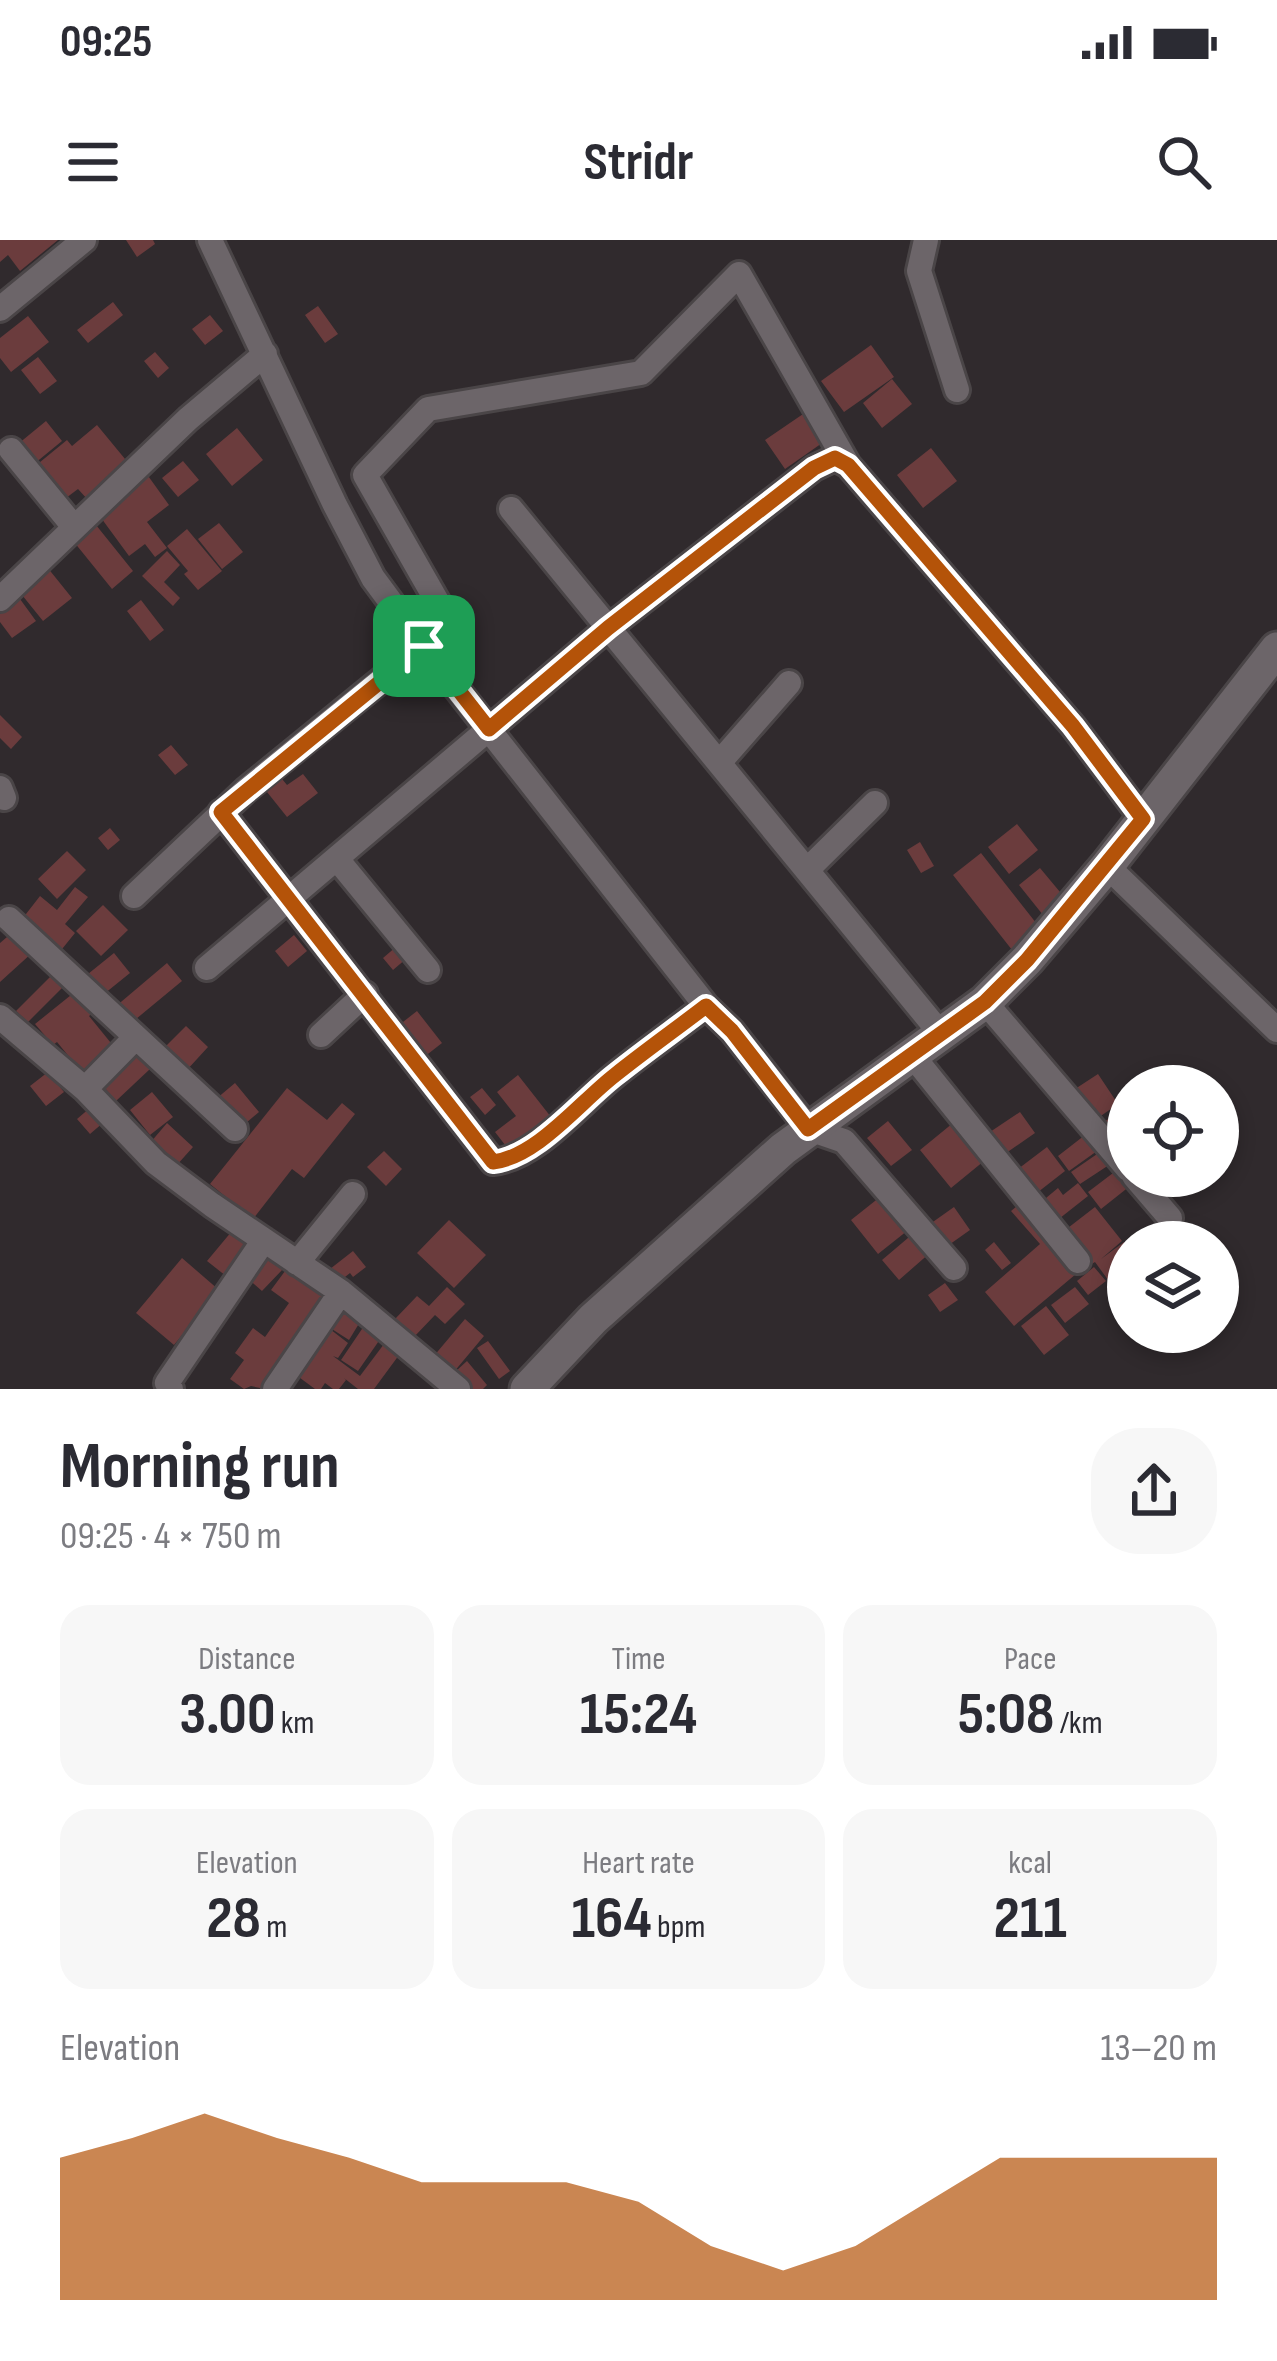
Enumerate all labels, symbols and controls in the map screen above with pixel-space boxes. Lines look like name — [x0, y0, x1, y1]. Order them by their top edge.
text: 09:25 — [60, 15, 152, 70]
icon: menu — [60, 129, 126, 195]
icon: search — [1151, 129, 1217, 195]
text: Stridr — [583, 130, 694, 195]
pin — [373, 595, 475, 697]
icon: arrive — [391, 613, 457, 679]
map controls — [1107, 1065, 1239, 1353]
button: locate — [1107, 1065, 1239, 1197]
button: layers — [1107, 1221, 1239, 1353]
text: Morning run — [60, 1428, 340, 1507]
button: share — [1091, 1428, 1217, 1554]
text: 09:25 · 4 × 750 m — [60, 1513, 282, 1560]
text: Distance — [198, 1639, 295, 1679]
text: Time — [611, 1639, 665, 1679]
text: Pace — [1004, 1639, 1056, 1679]
text: 3.00 — [179, 1679, 275, 1751]
text: 15:24 — [580, 1679, 697, 1751]
text: 5:08 — [958, 1679, 1054, 1751]
text: km — [275, 1703, 315, 1743]
text: /km — [1054, 1703, 1103, 1743]
text: Elevation — [196, 1843, 298, 1883]
text: Heart rate — [582, 1843, 695, 1883]
text: kcal — [1008, 1843, 1052, 1883]
text: 28 — [206, 1883, 261, 1955]
text: 164 — [571, 1883, 652, 1955]
text: 211 — [993, 1883, 1067, 1955]
text: m — [261, 1907, 287, 1947]
text: bpm — [652, 1907, 706, 1947]
text: Elevation — [60, 2025, 180, 2072]
text: 13–20 m — [1101, 2025, 1217, 2072]

